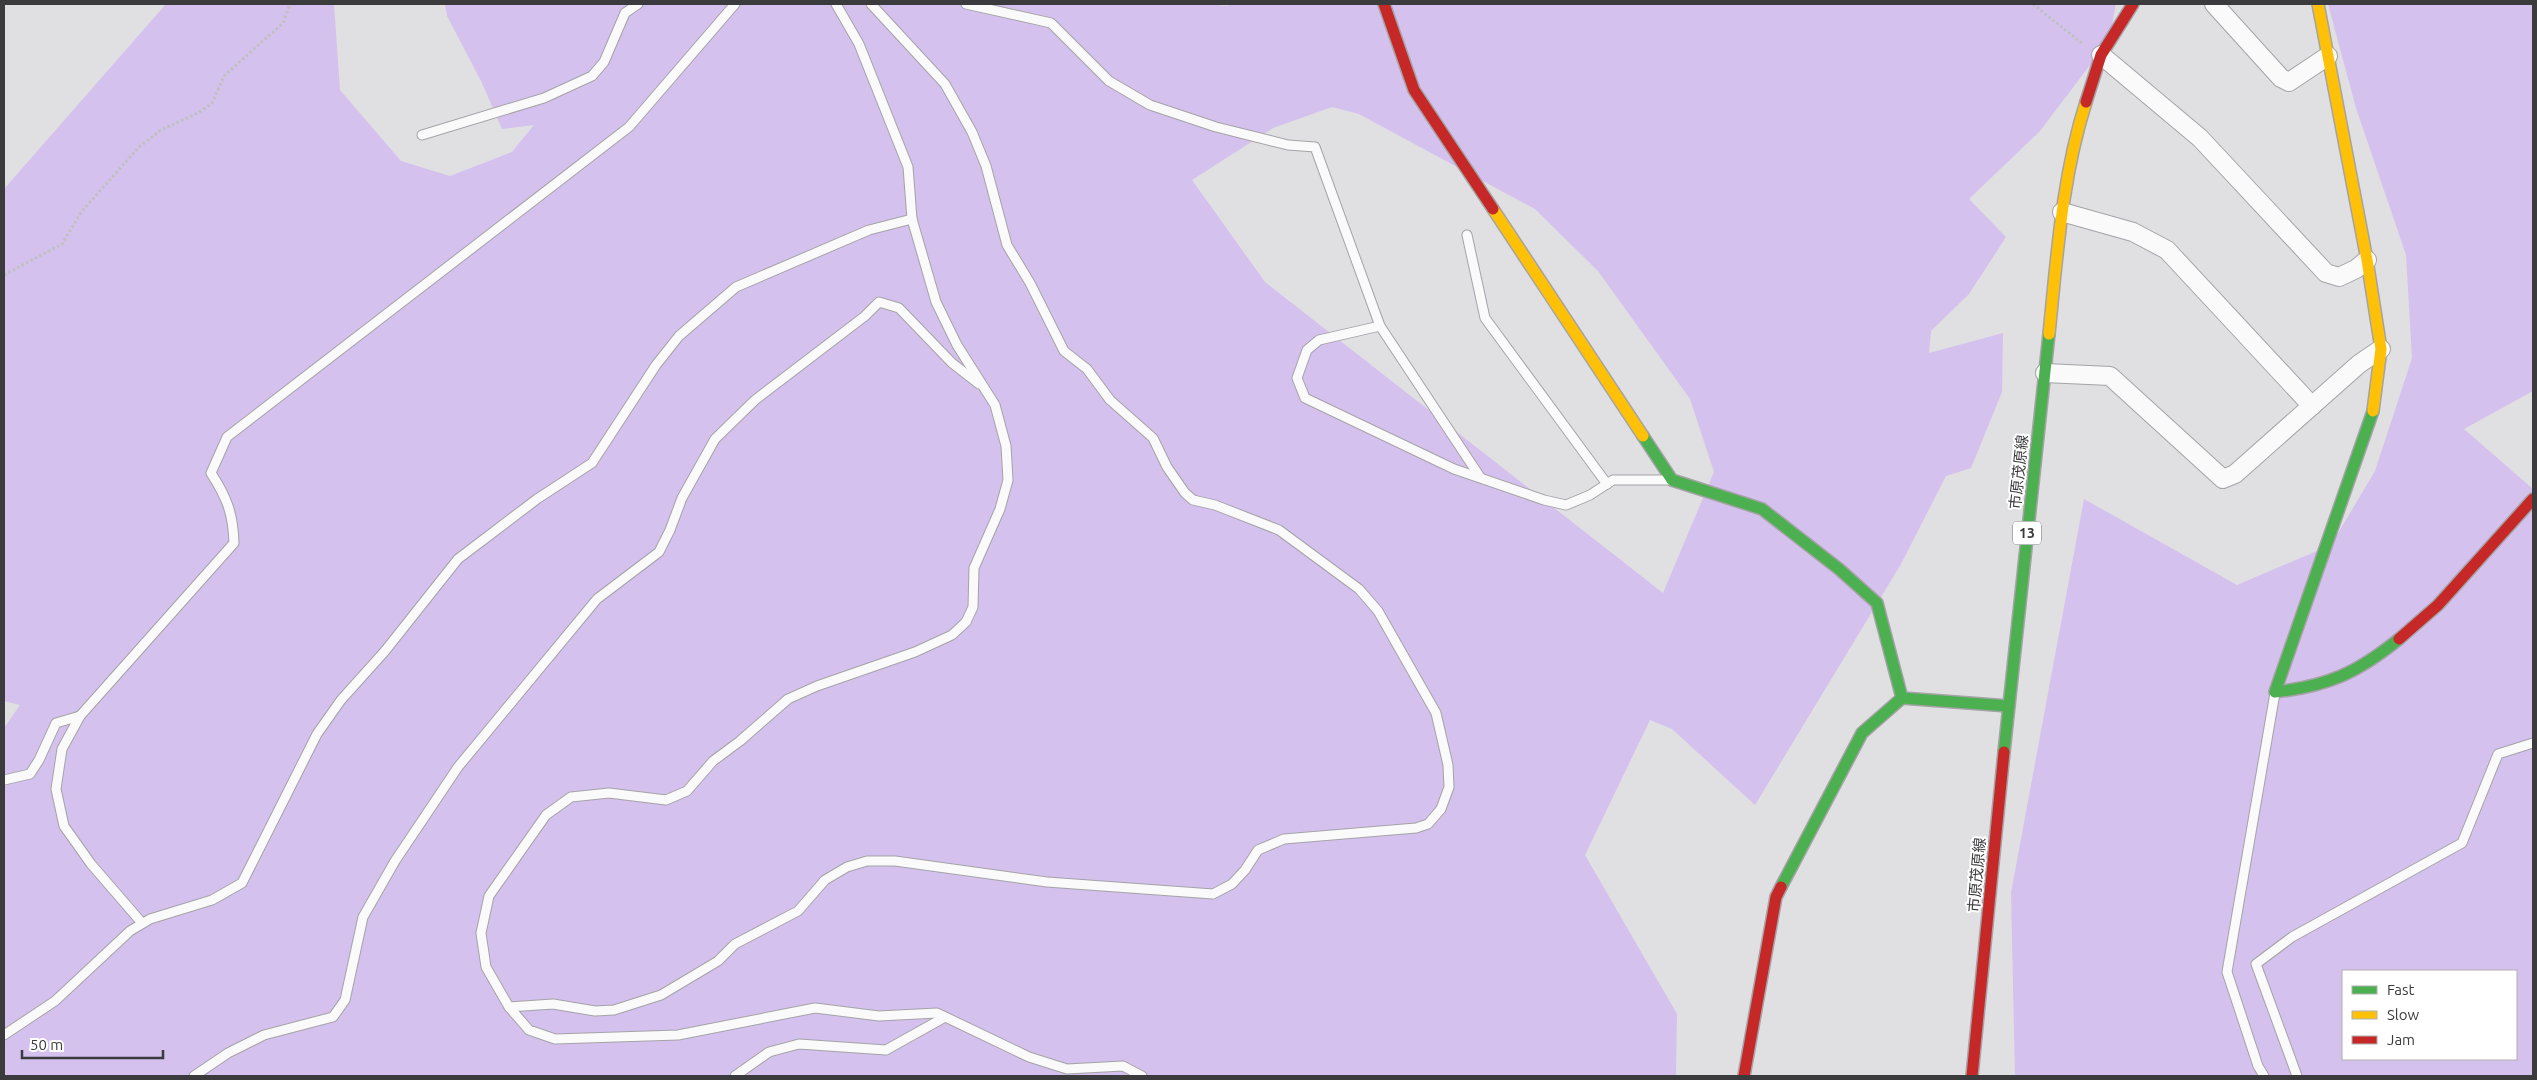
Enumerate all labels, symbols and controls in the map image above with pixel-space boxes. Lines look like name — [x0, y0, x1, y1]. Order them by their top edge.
street label: 市原茂原線 — [2006, 434, 2031, 510]
road number: 13 — [2013, 522, 2041, 544]
street label: 市原茂原線 — [1965, 837, 1988, 913]
legend — [2342, 970, 2517, 1060]
text: Fast — [2387, 981, 2415, 998]
text: Slow — [2387, 1006, 2420, 1023]
scale bar — [22, 1028, 164, 1060]
text: Jam — [2387, 1031, 2415, 1048]
text: 50 m — [30, 1036, 63, 1053]

